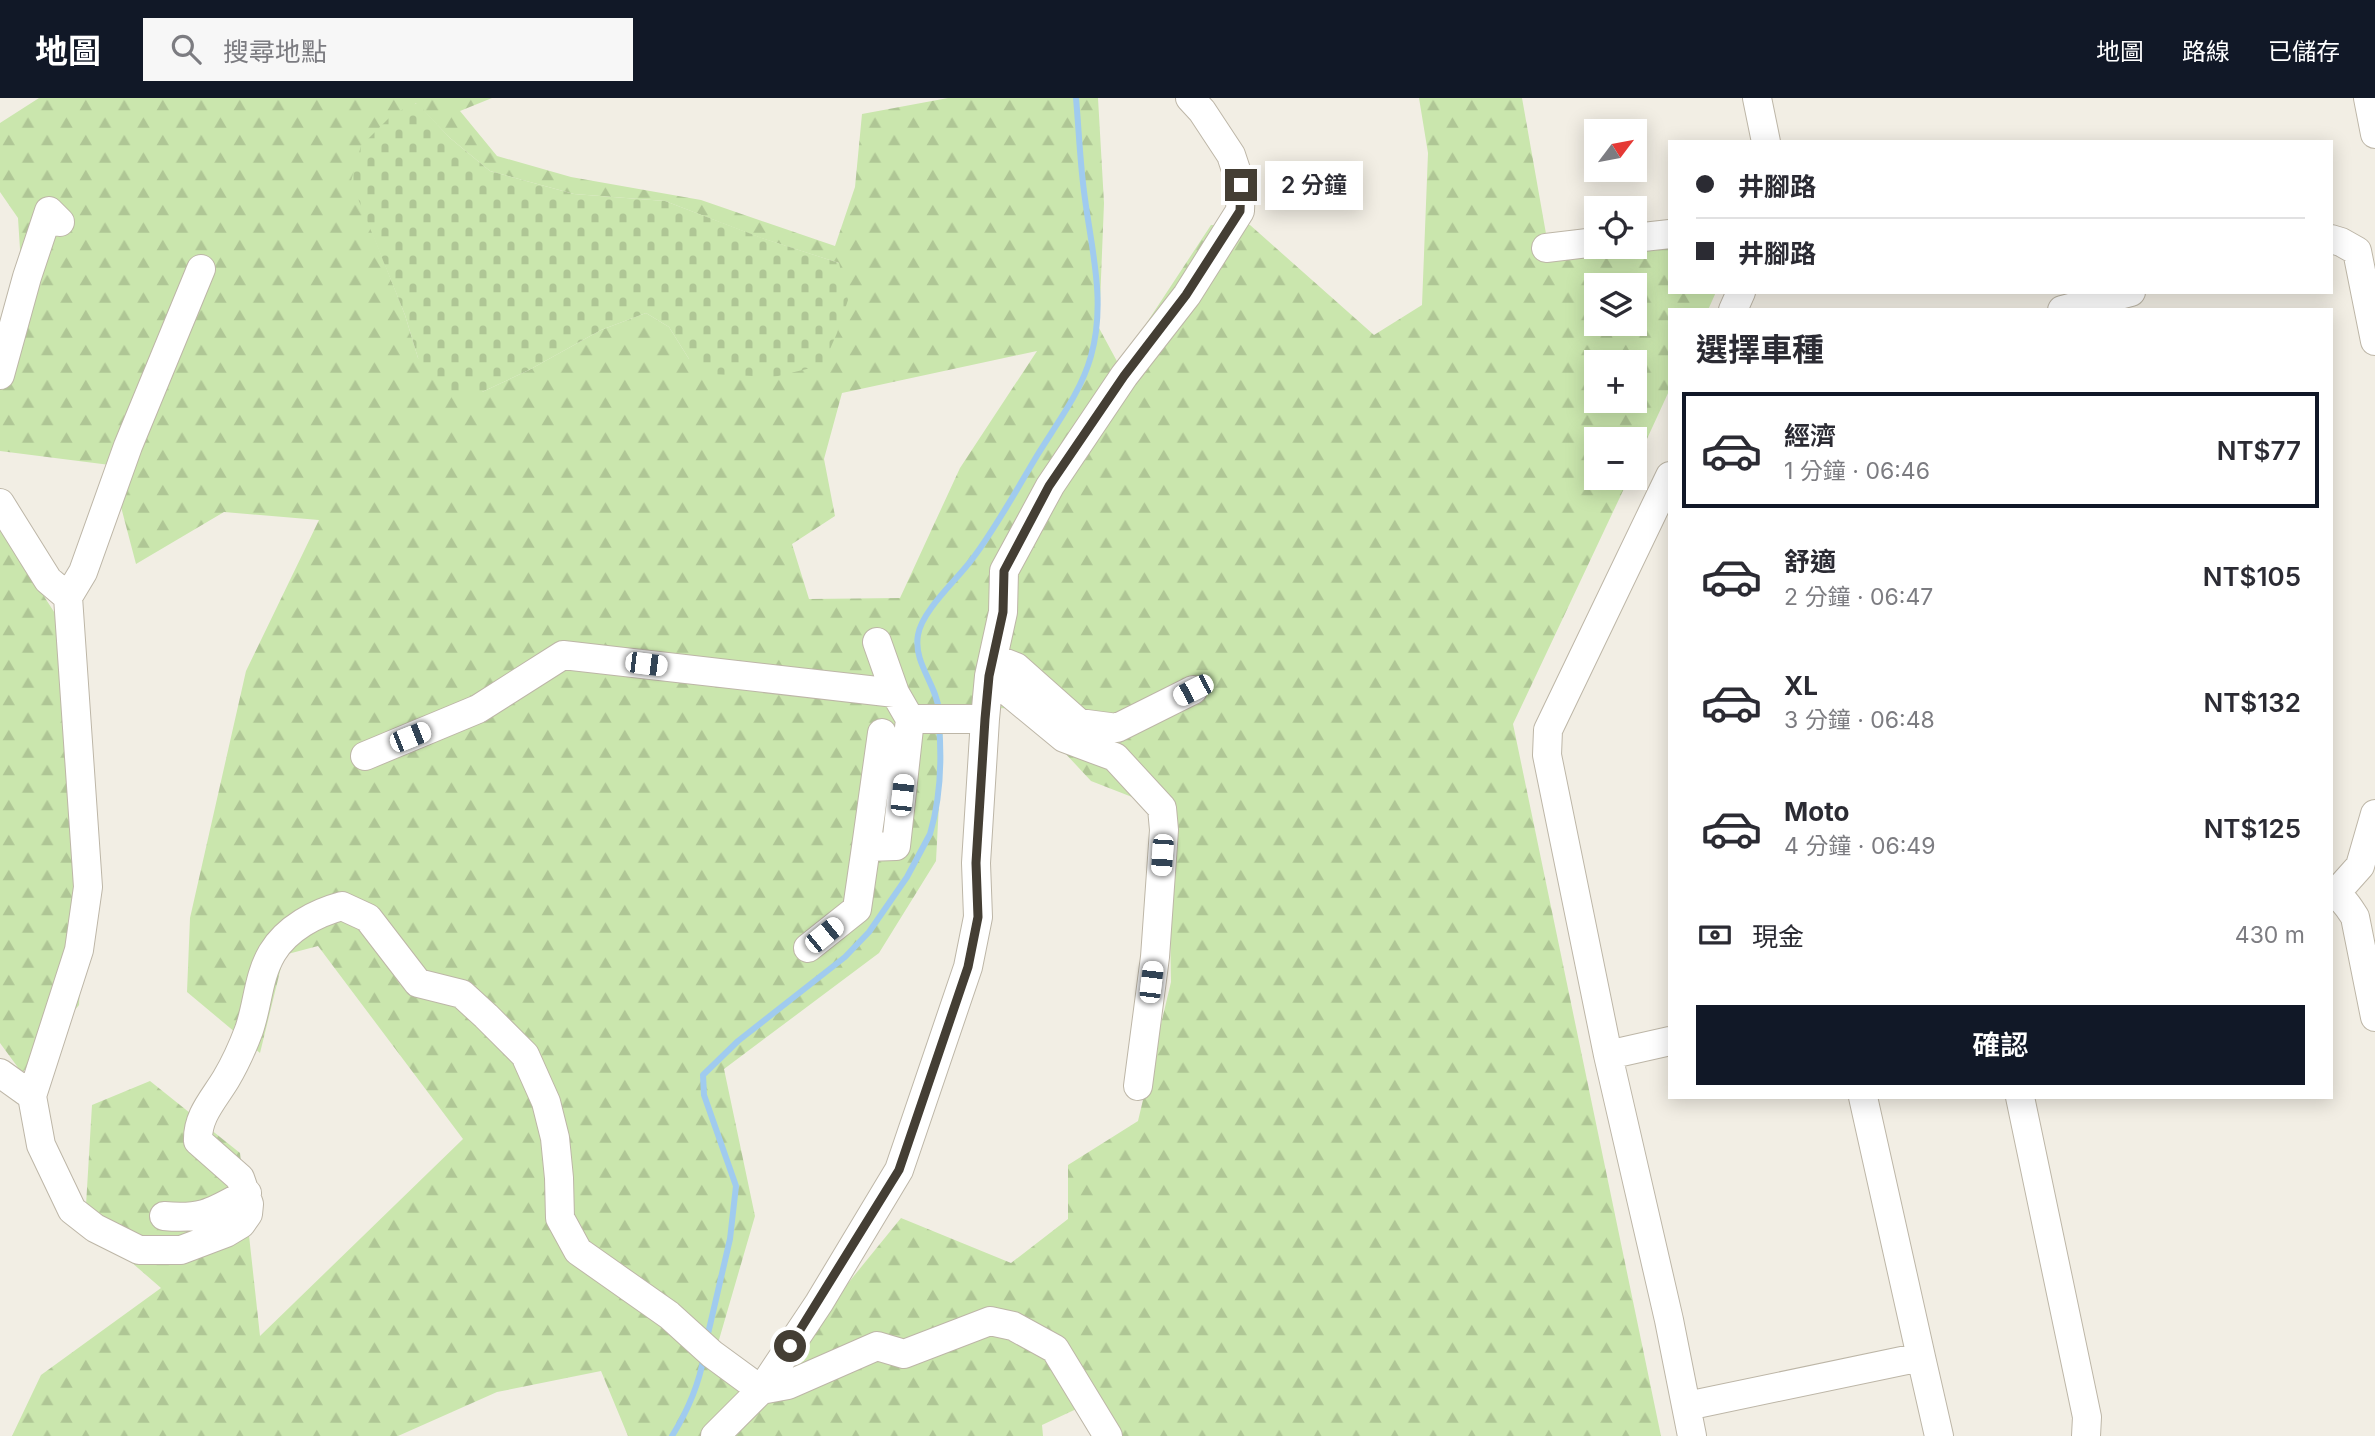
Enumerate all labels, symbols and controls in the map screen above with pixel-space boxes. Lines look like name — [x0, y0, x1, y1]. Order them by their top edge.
search box — [143, 18, 633, 81]
icon: search — [167, 30, 205, 68]
text: 地圖 — [35, 31, 101, 71]
text: 搜尋地點 — [223, 36, 327, 67]
text: 地圖 — [2096, 37, 2144, 66]
text: 路線 — [2182, 37, 2230, 66]
text: 已儲存 — [2268, 37, 2340, 66]
north arrow — [1584, 119, 1647, 182]
map controls — [1584, 119, 1647, 490]
callout: 2 分鐘 — [1266, 160, 1364, 210]
route end — [1225, 169, 1257, 201]
text: 2 分鐘 — [1281, 171, 1347, 199]
text: 井腳路 — [1738, 171, 1816, 202]
button: locate — [1584, 196, 1647, 259]
text: 井腳路 — [1738, 238, 1816, 269]
button: layers — [1584, 273, 1647, 336]
text: 選擇車種 — [1696, 330, 1824, 369]
button: + — [1584, 350, 1647, 413]
icon: car — [1700, 419, 1763, 482]
text: 經濟 — [1784, 420, 1836, 451]
button: − — [1584, 427, 1647, 490]
text: NT$77 — [2217, 435, 2301, 466]
text: 1 分鐘 · 06:46 — [1784, 457, 1930, 485]
icon: car — [1700, 545, 1763, 608]
text: 舒適 — [1784, 546, 1836, 577]
text: NT$105 — [2203, 561, 2301, 592]
text: 2 分鐘 · 06:47 — [1784, 583, 1933, 611]
car — [624, 651, 669, 677]
text: XL — [1784, 670, 1818, 701]
car — [1170, 671, 1217, 709]
icon: car — [1700, 671, 1763, 734]
text: NT$132 — [2203, 687, 2301, 718]
text: 3 分鐘 · 06:48 — [1784, 706, 1935, 734]
car — [387, 719, 434, 755]
car — [890, 773, 915, 817]
text: Moto — [1784, 796, 1849, 827]
icon: car — [1700, 797, 1763, 860]
text: NT$125 — [2204, 813, 2301, 844]
text: 4 分鐘 · 06:49 — [1784, 832, 1935, 860]
car — [1151, 833, 1174, 877]
car — [802, 914, 847, 956]
icon: cash — [1696, 916, 1734, 954]
text: 現金 — [1752, 921, 1804, 952]
text: 430 m — [2235, 921, 2305, 949]
car — [1139, 960, 1164, 1004]
button: 確認 — [1696, 1005, 2305, 1085]
route start — [774, 1330, 806, 1362]

